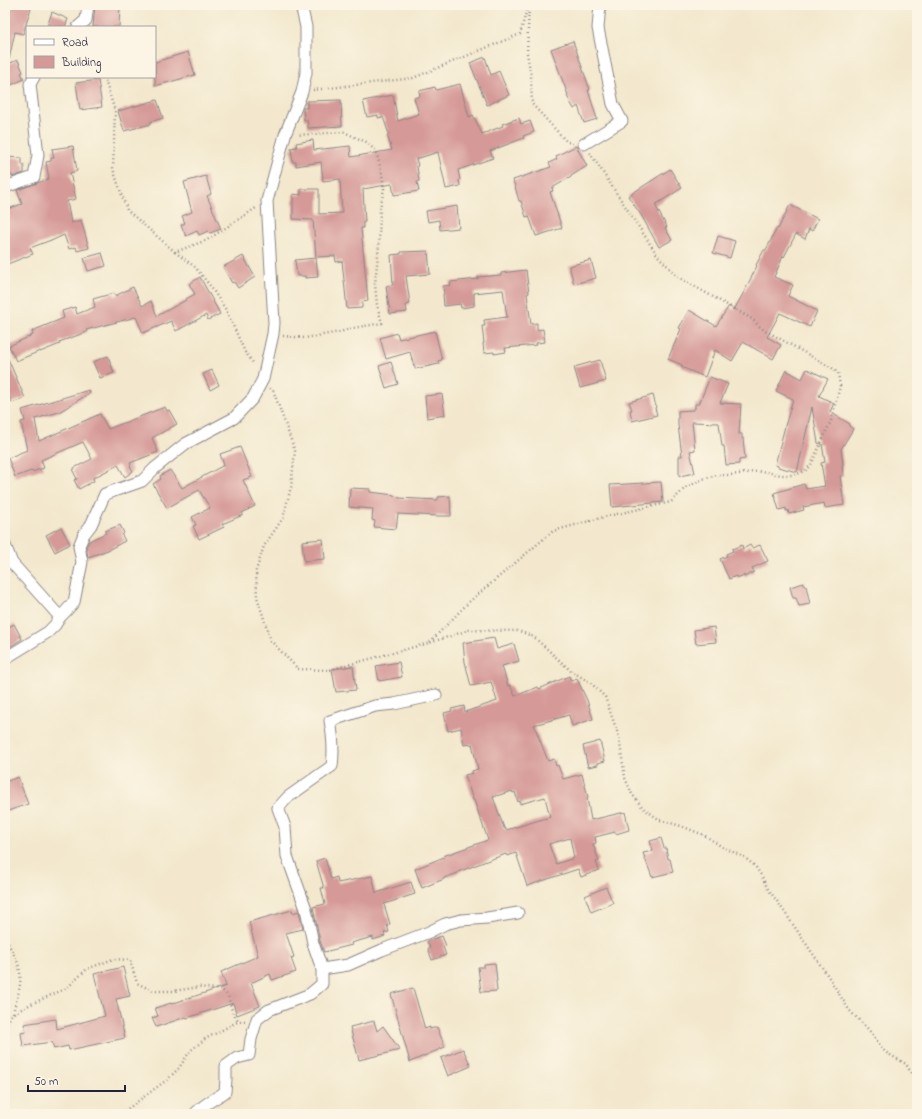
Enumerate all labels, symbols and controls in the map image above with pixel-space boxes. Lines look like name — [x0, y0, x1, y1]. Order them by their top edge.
legend — [26, 26, 156, 78]
text: Road — [62, 34, 88, 52]
text: Building — [61, 54, 101, 73]
scale bar — [28, 1067, 125, 1093]
text: 50 m — [34, 1073, 58, 1091]

